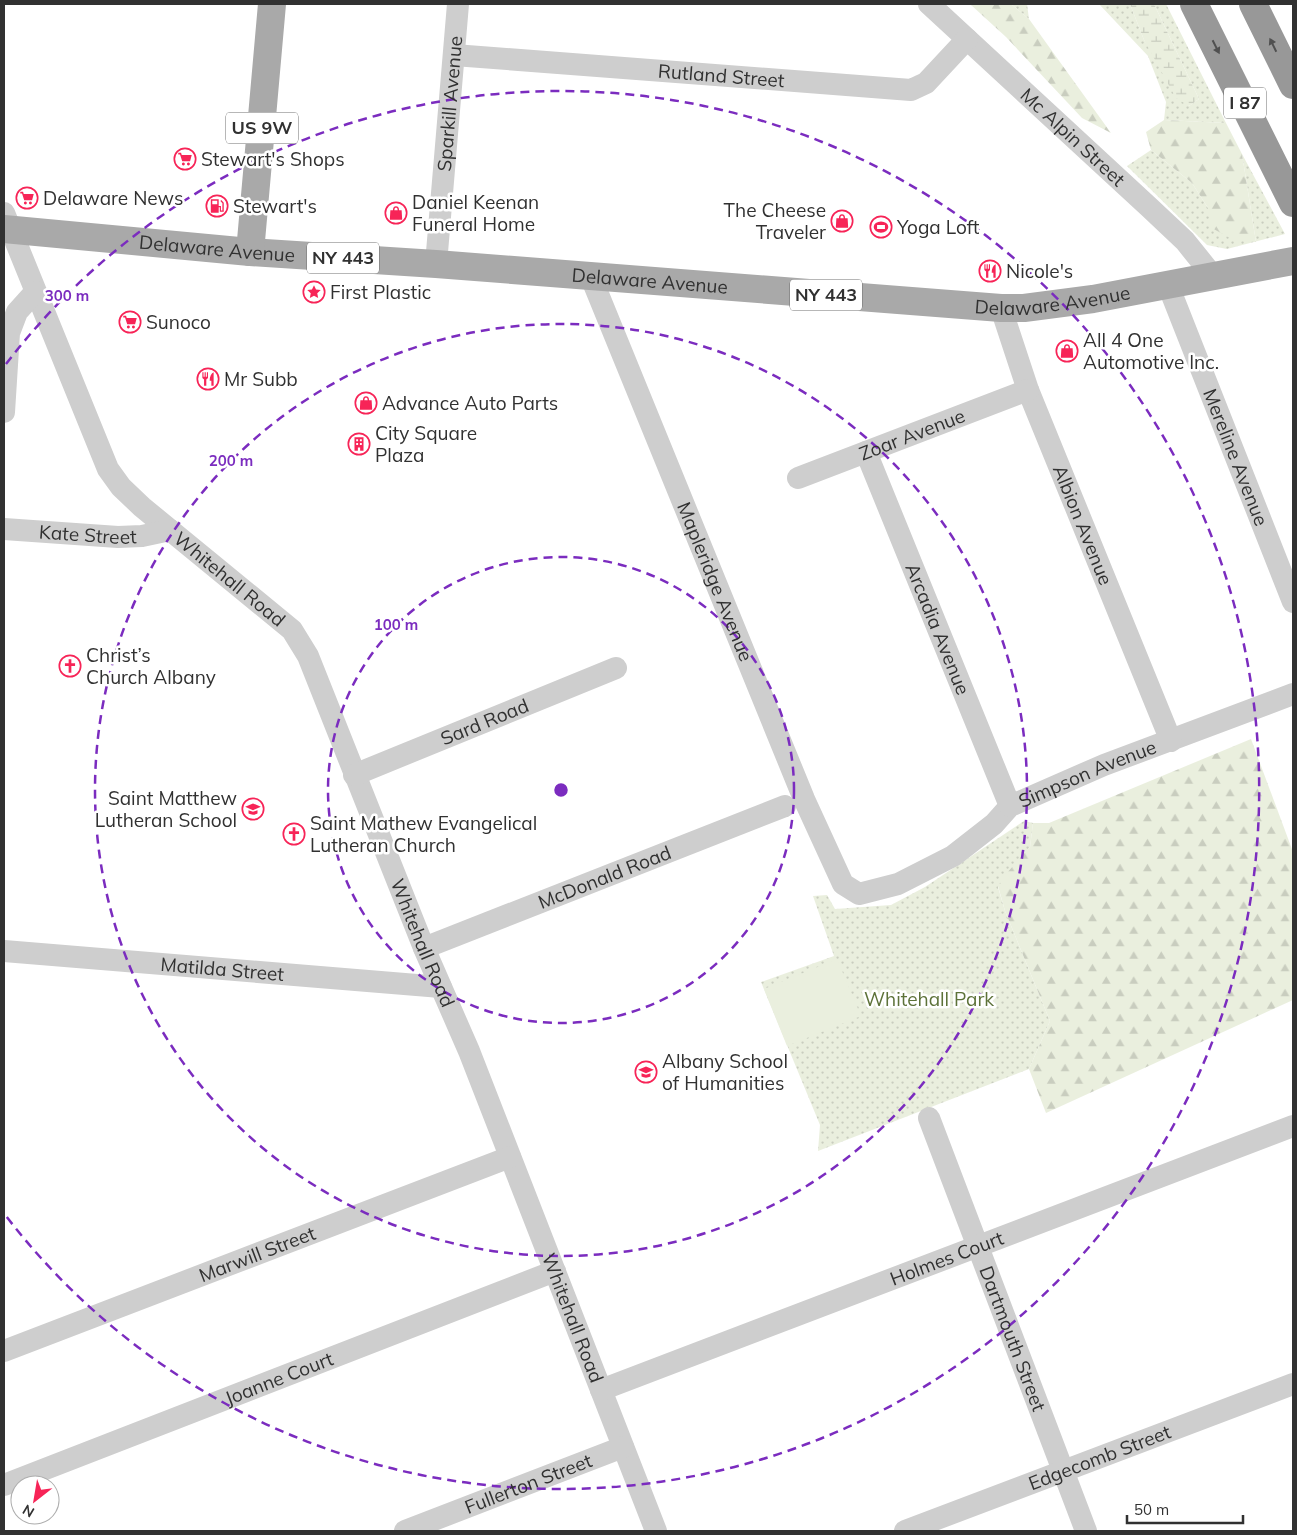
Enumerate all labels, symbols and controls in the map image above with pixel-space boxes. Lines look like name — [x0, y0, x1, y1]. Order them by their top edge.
street label: Sparkill Avenue — [432, 35, 467, 172]
one-way arrow — [1269, 37, 1277, 52]
one-way arrow — [1212, 40, 1220, 54]
street label: Rutland Street — [657, 59, 786, 92]
street label: Mc Alpin Street — [1016, 83, 1131, 191]
road number: I 87 — [1224, 88, 1266, 119]
road number: US 9W — [226, 112, 298, 144]
supermarket icon: Stewart's Shops — [173, 147, 197, 171]
place label: Stewart's Shops — [201, 147, 345, 171]
supermarket icon: Delaware News — [15, 186, 39, 210]
place label: Delaware News — [43, 186, 183, 210]
place label: Daniel Keenan Funeral Home — [412, 190, 539, 236]
fuel station icon: Stewart's — [205, 194, 229, 218]
place label: Stewart's — [233, 194, 317, 218]
place label: The Cheese Traveler — [724, 198, 826, 244]
shop icon: Daniel Keenan Funeral Home — [384, 201, 408, 225]
shop icon: The Cheese Traveler — [830, 209, 854, 233]
sports icon: Yoga Loft — [869, 215, 893, 239]
place label: Yoga Loft — [896, 215, 980, 239]
street label: Delaware Avenue — [138, 230, 296, 267]
road number: NY 443 — [307, 242, 379, 274]
restaurant icon: Nicole's — [978, 259, 1002, 283]
place label: Nicole's — [1006, 259, 1073, 283]
street label: Delaware Avenue — [571, 263, 729, 299]
place icon: First Plastic — [302, 280, 326, 304]
place label: First Plastic — [330, 280, 431, 304]
road number: NY 443 — [790, 280, 862, 310]
street label: Delaware Avenue — [974, 280, 1132, 320]
text: 300 m — [45, 286, 89, 305]
supermarket icon: Sunoco — [118, 310, 142, 334]
place label: Sunoco — [146, 310, 211, 334]
place label: All 4 One Automotive Inc. — [1083, 328, 1219, 374]
shop icon: All 4 One Automotive Inc. — [1055, 339, 1079, 363]
restaurant icon: Mr Subb — [196, 367, 220, 391]
place label: Mr Subb — [224, 367, 298, 391]
street label: Mereline Avenue — [1198, 385, 1274, 529]
shop icon: Advance Auto Parts — [354, 391, 378, 415]
place label: Advance Auto Parts — [382, 391, 558, 415]
street label: Zoar Avenue — [856, 403, 968, 466]
place label: City Square Plaza — [375, 421, 477, 467]
building icon: City Square Plaza — [347, 432, 371, 456]
text: 200 m — [209, 451, 253, 470]
street label: Albion Avenue — [1048, 461, 1118, 589]
street label: Mapleridge Avenue — [672, 498, 758, 665]
street label: Kate Street — [38, 519, 138, 549]
street label: Whitehall Road — [169, 526, 290, 632]
street label: Arcadia Avenue — [900, 560, 975, 698]
text: 100 m — [374, 615, 418, 634]
place label: Christ’s Church Albany — [86, 643, 216, 689]
church icon: Christ’s Church Albany — [58, 654, 82, 678]
street label: Sard Road — [437, 693, 532, 750]
street label: Simpson Avenue — [1015, 735, 1159, 813]
centre of rings — [552, 781, 570, 799]
place label: Saint Matthew Lutheran School — [95, 786, 237, 832]
school or university icon: Saint Matthew Lutheran School — [241, 797, 265, 821]
place label: Saint Mathew Evangelical Lutheran Church — [310, 811, 537, 857]
church icon: Saint Mathew Evangelical Lutheran Church — [282, 822, 306, 846]
street label: McDonald Road — [535, 840, 674, 914]
street label: Whitehall Road — [386, 875, 460, 1011]
street label: Matilda Street — [160, 952, 285, 986]
park label: Whitehall Park — [864, 987, 994, 1011]
place label: Albany School of Humanities — [662, 1049, 788, 1095]
school or university icon: Albany School of Humanities — [634, 1060, 658, 1084]
street label: Marwill Street — [195, 1221, 319, 1287]
street label: Holmes Court — [887, 1225, 1007, 1291]
street label: Whitehall Road — [537, 1250, 609, 1386]
street label: Dartmouth Street — [974, 1263, 1051, 1415]
street label: Joanne Court — [221, 1346, 337, 1410]
street label: Edgecomb Street — [1025, 1419, 1174, 1495]
street label: Fullerton Street — [461, 1448, 596, 1519]
north arrow — [10, 1475, 60, 1525]
scale bar — [1127, 1492, 1243, 1524]
text: 50 m — [1134, 1500, 1169, 1519]
text: N — [19, 1501, 37, 1522]

